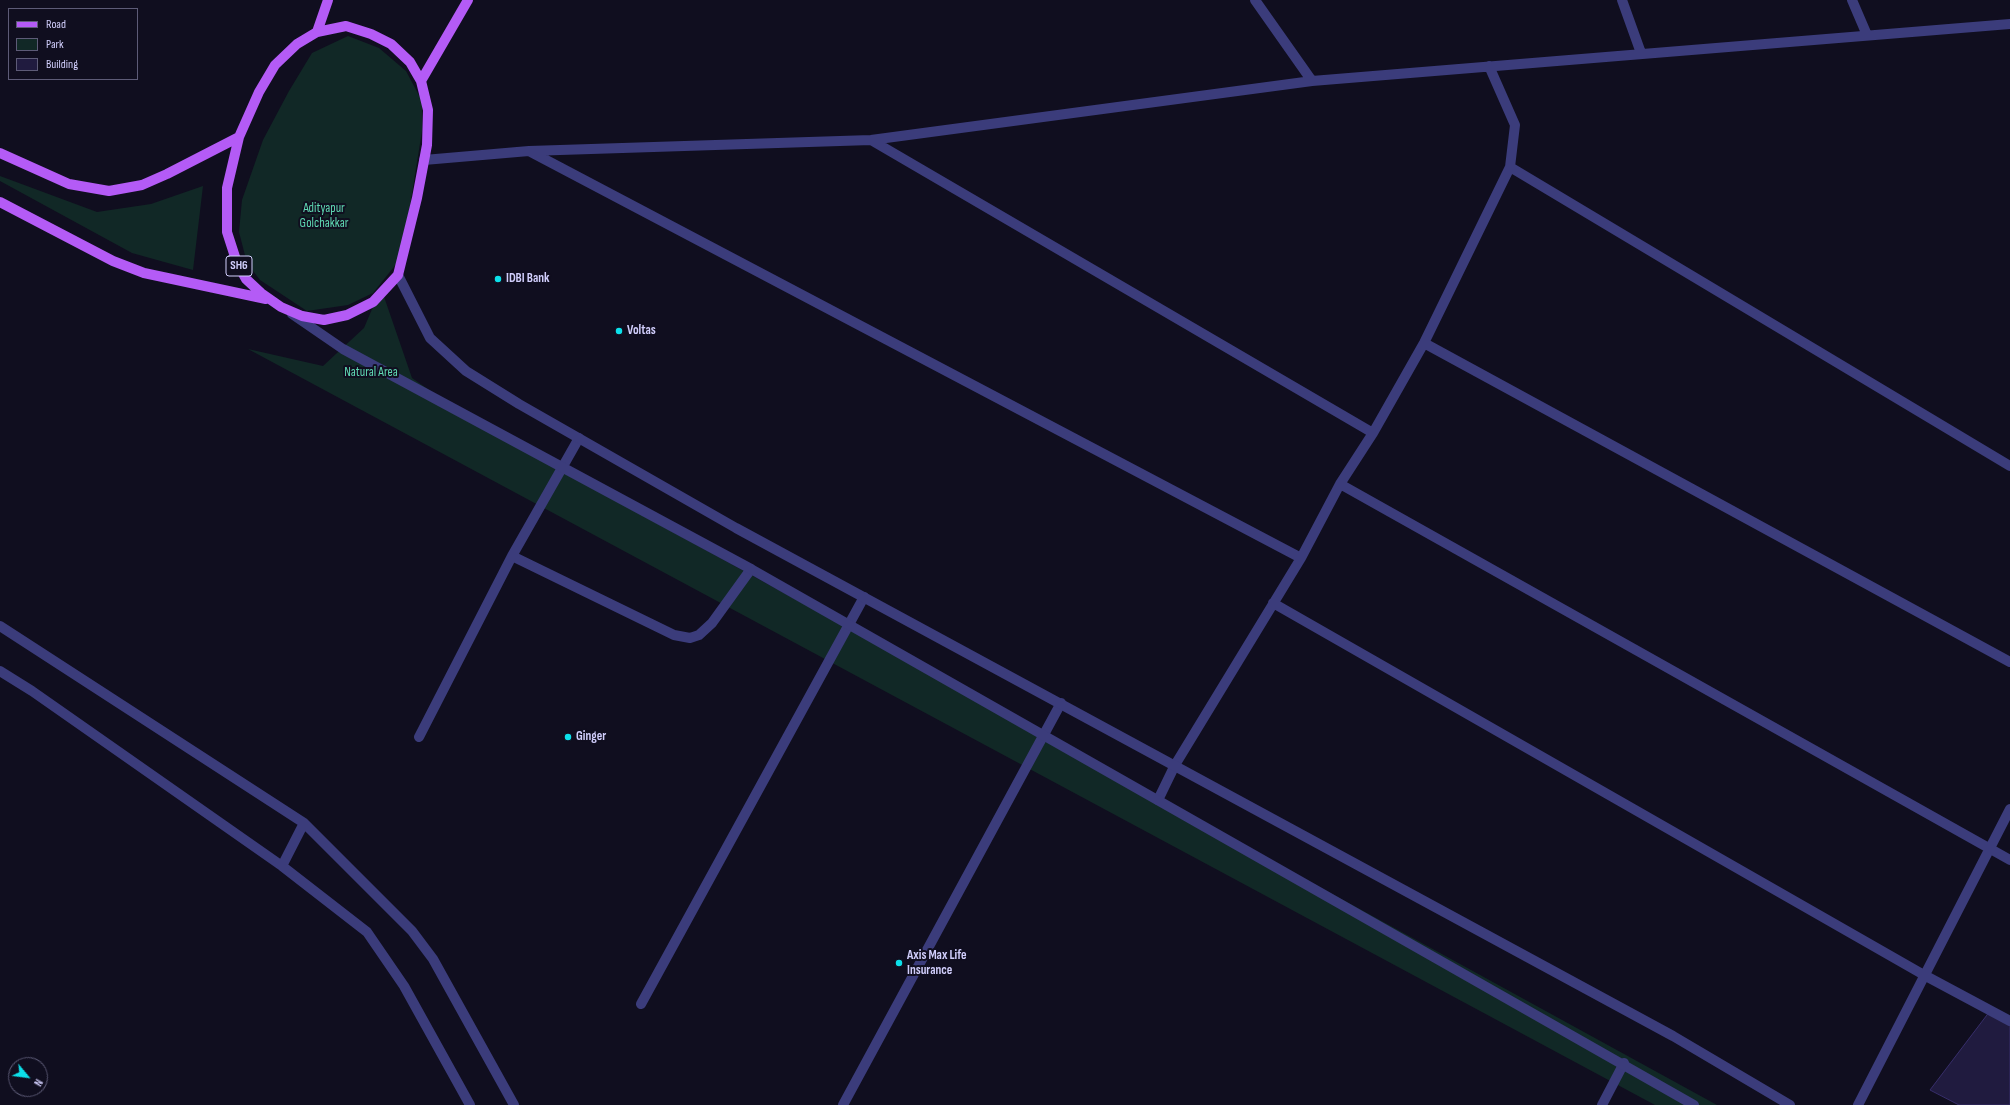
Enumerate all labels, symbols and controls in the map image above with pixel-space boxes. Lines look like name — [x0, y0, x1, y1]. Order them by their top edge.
legend — [8, 8, 138, 80]
text: Road — [46, 17, 66, 32]
text: Park — [46, 37, 64, 52]
text: Building — [46, 57, 78, 72]
park label: Adityapur Golchakkar — [300, 201, 348, 232]
road number: SH6 — [226, 256, 252, 276]
place label: IDBI Bank — [506, 271, 550, 287]
marker: IDBI Bank — [493, 274, 503, 284]
place label: Voltas — [627, 323, 656, 339]
marker: Voltas — [614, 326, 624, 336]
park label: Natural Area — [344, 365, 398, 381]
place label: Ginger — [576, 729, 606, 745]
marker: Ginger — [563, 732, 573, 742]
place label: Axis Max Life Insurance — [907, 948, 967, 979]
marker: Axis Max Life Insurance — [894, 958, 904, 968]
north arrow — [8, 1057, 48, 1097]
text: N — [31, 1077, 45, 1088]

